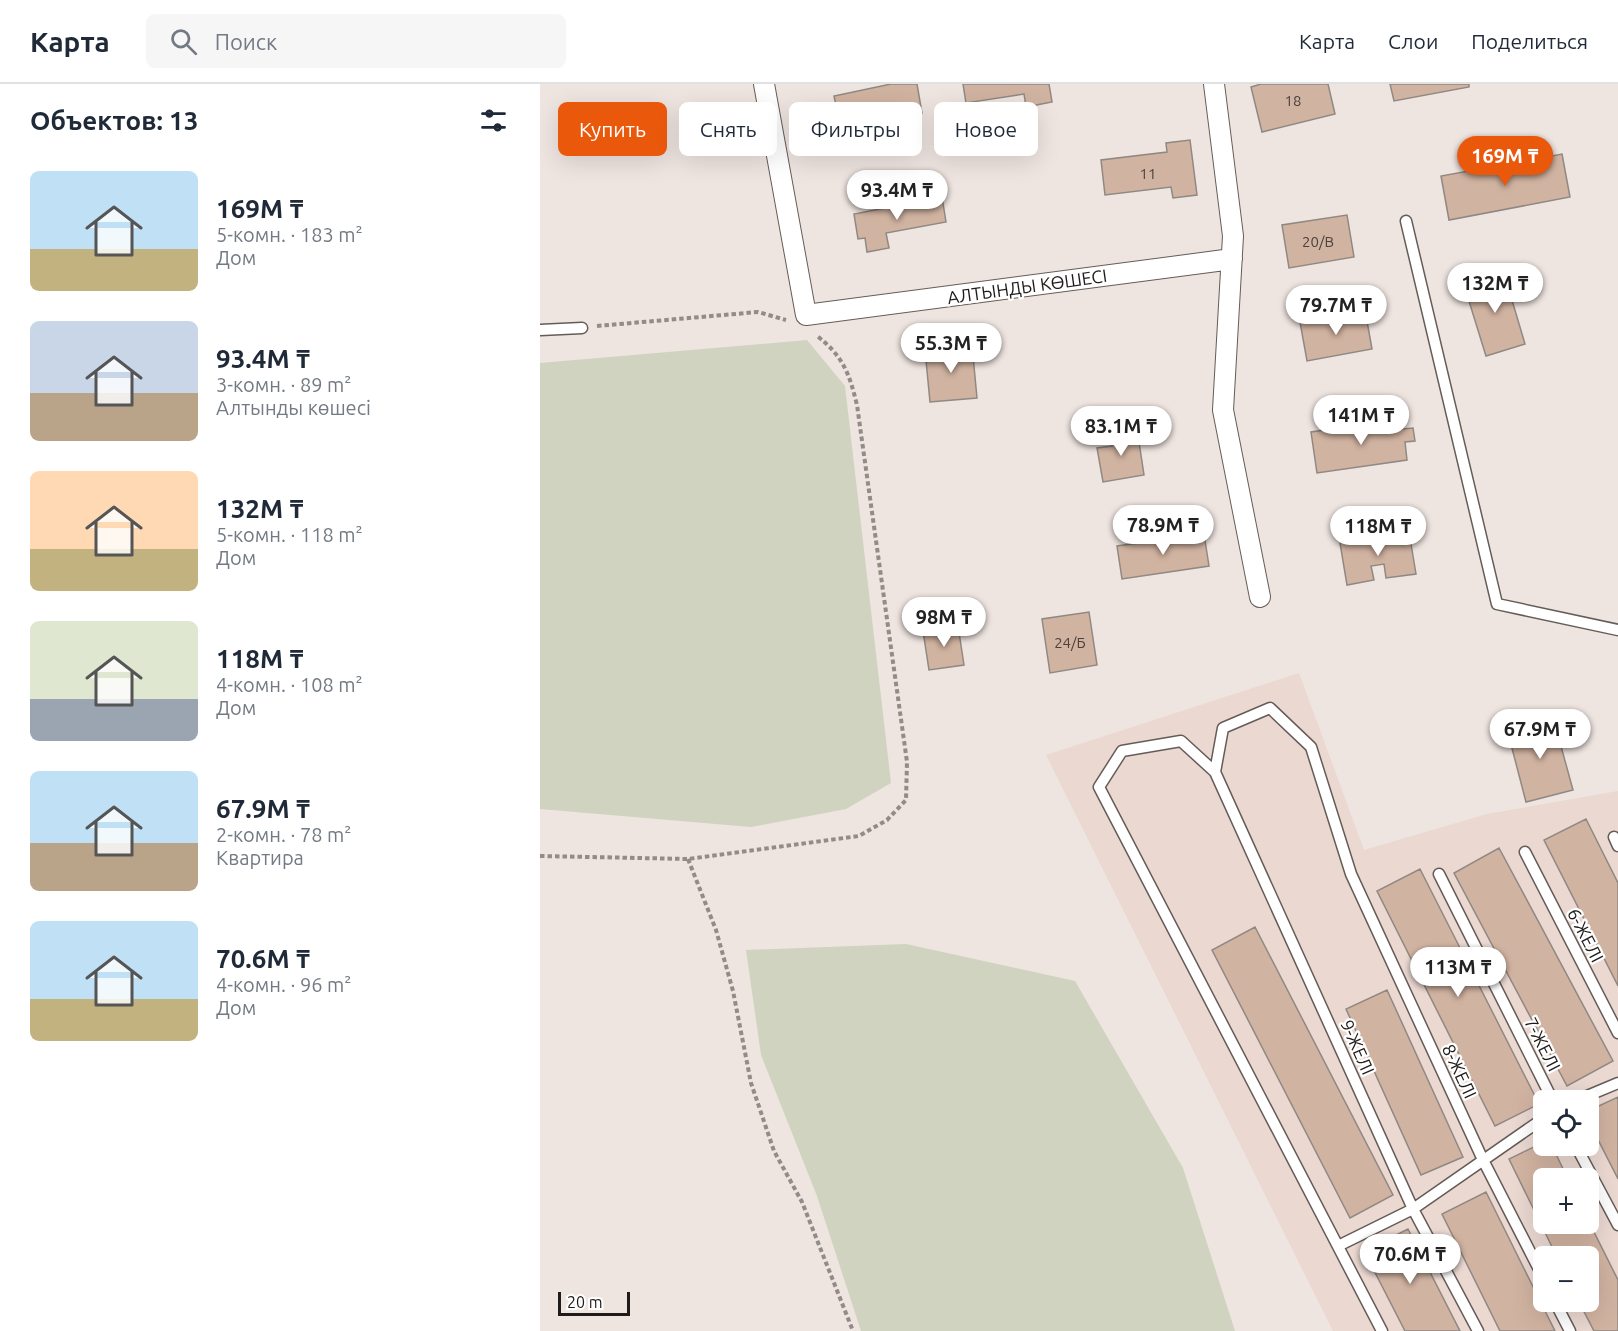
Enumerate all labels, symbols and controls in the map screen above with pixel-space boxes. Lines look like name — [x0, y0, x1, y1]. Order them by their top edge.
search box — [146, 14, 566, 68]
icon: search — [167, 25, 200, 58]
text: Карта — [30, 26, 110, 57]
text: Поиск — [215, 29, 277, 54]
text: Карта — [1299, 29, 1355, 53]
text: Слои — [1388, 29, 1438, 53]
text: Поделиться — [1471, 29, 1588, 53]
house number: 18 — [1285, 92, 1301, 109]
chip: Купить — [558, 102, 667, 156]
chip: Снять — [679, 102, 777, 156]
chip: Фильтры — [789, 102, 922, 156]
chip: Новое — [934, 102, 1038, 156]
icon: filters — [477, 104, 510, 137]
text: Объектов: 13 — [30, 106, 198, 135]
pin: 169M ₸ — [1456, 136, 1554, 187]
text: 169M ₸ — [1471, 144, 1539, 167]
house number: 11 — [1140, 165, 1156, 182]
pin: 93.4M ₸ — [842, 170, 952, 221]
text: 93.4M ₸ — [861, 178, 933, 201]
text: 169M ₸ — [216, 194, 304, 223]
icon: home — [78, 195, 150, 267]
text: 5-комн. · 183 m² — [216, 223, 363, 246]
house number: 20/В — [1302, 233, 1334, 250]
text: Дом — [216, 246, 256, 269]
pin: 132M ₸ — [1446, 263, 1544, 314]
street label: АЛТЫНДЫ КӨШЕСІ — [946, 265, 1108, 307]
text: 132M ₸ — [1461, 271, 1529, 294]
pin: 79.7M ₸ — [1281, 285, 1391, 336]
text: 79.7M ₸ — [1300, 293, 1372, 316]
pin: 55.3M ₸ — [896, 323, 1006, 374]
text: 55.3M ₸ — [915, 331, 987, 354]
text: 93.4M ₸ — [216, 344, 310, 373]
icon: home — [78, 345, 150, 417]
text: 3-комн. · 89 m² — [216, 373, 351, 396]
pin: 141M ₸ — [1312, 395, 1410, 446]
text: Алтынды көшесі — [216, 396, 371, 419]
text: 141M ₸ — [1327, 403, 1395, 426]
pin: 83.1M ₸ — [1066, 406, 1176, 457]
text: 83.1M ₸ — [1085, 414, 1157, 437]
text: 132M ₸ — [216, 494, 304, 523]
icon: home — [78, 495, 150, 567]
pin: 78.9M ₸ — [1108, 505, 1218, 556]
pin: 118M ₸ — [1329, 506, 1427, 557]
text: 78.9M ₸ — [1127, 513, 1199, 536]
text: 118M ₸ — [1344, 514, 1412, 537]
text: 5-комн. · 118 m² — [216, 523, 363, 546]
text: Дом — [216, 546, 256, 569]
pin: 98M ₸ — [902, 597, 986, 648]
text: 98M ₸ — [916, 605, 972, 628]
house number: 24/Б — [1054, 634, 1086, 651]
text: 118M ₸ — [216, 644, 304, 673]
icon: home — [78, 645, 150, 717]
text: 4-комн. · 108 m² — [216, 673, 363, 696]
text: Дом — [216, 696, 256, 719]
pin: 67.9M ₸ — [1485, 709, 1595, 760]
text: 67.9M ₸ — [1504, 717, 1576, 740]
text: 67.9M ₸ — [216, 794, 310, 823]
icon: home — [78, 795, 150, 867]
text: 2-комн. · 78 m² — [216, 823, 351, 846]
text: Квартира — [216, 846, 304, 869]
street label: 6-ЖЕЛІ — [1564, 905, 1608, 965]
text: 70.6M ₸ — [216, 944, 310, 973]
icon: home — [78, 945, 150, 1017]
pin: 113M ₸ — [1409, 947, 1507, 998]
text: 113M ₸ — [1424, 955, 1492, 978]
text: 4-комн. · 96 m² — [216, 973, 351, 996]
text: Дом — [216, 996, 256, 1019]
street label: 7-ЖЕЛІ — [1521, 1014, 1565, 1074]
street label: 9-ЖЕЛІ — [1337, 1017, 1379, 1077]
street label: 8-ЖЕЛІ — [1439, 1041, 1481, 1101]
map controls — [1533, 1090, 1599, 1312]
button: locate — [1533, 1090, 1599, 1156]
button: + — [1533, 1168, 1599, 1234]
pin: 70.6M ₸ — [1355, 1234, 1465, 1285]
text: 70.6M ₸ — [1374, 1242, 1446, 1265]
button: − — [1533, 1246, 1599, 1312]
scale bar — [558, 1289, 630, 1316]
text: 20 m — [567, 1293, 603, 1311]

